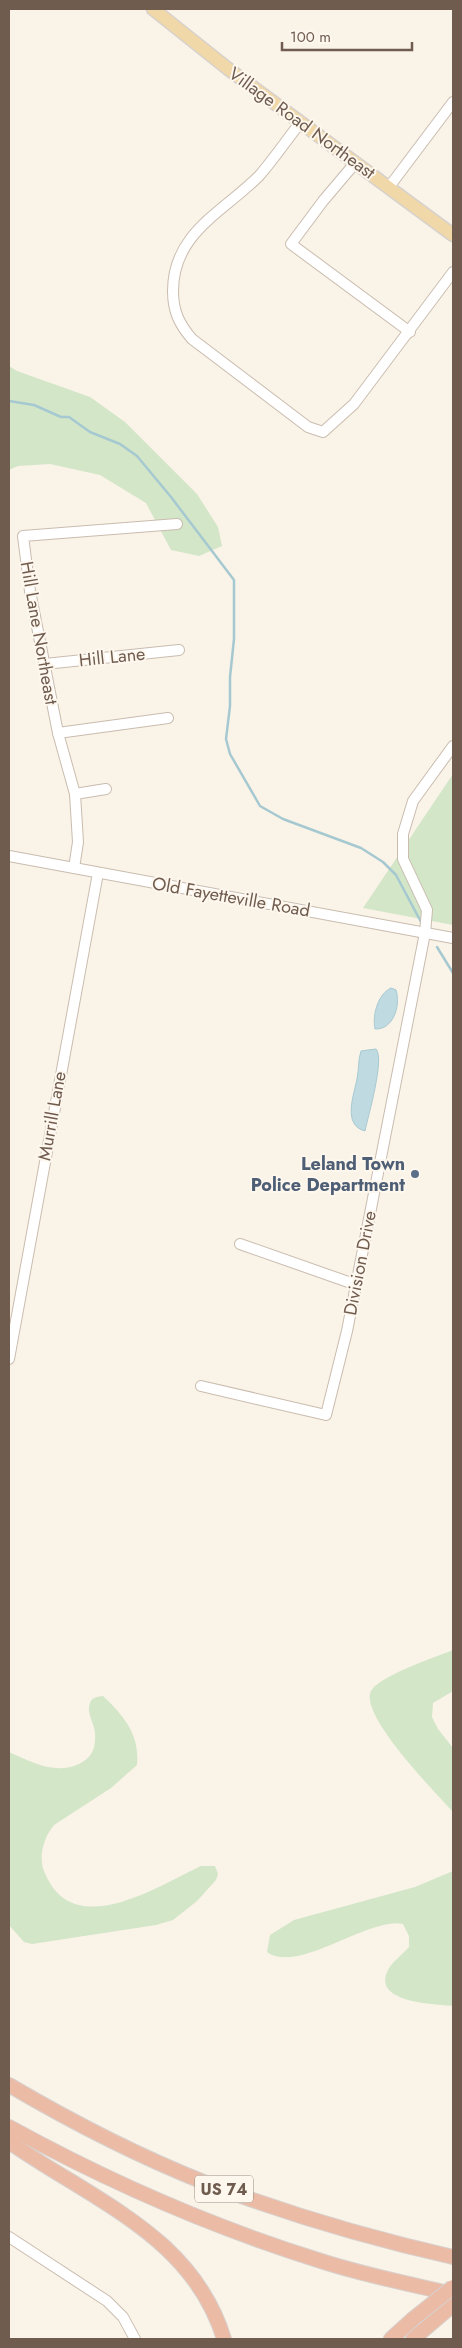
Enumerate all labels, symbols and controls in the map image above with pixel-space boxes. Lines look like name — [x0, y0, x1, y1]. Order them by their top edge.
scale bar — [282, 20, 412, 52]
text: 100 m — [290, 26, 331, 48]
street label: Village Road Northeast — [223, 61, 381, 186]
street label: Hill Lane Northeast — [14, 559, 65, 707]
street label: Hill Lane — [77, 641, 147, 673]
street label: Old Fayetteville Road — [150, 870, 312, 924]
street label: Murrill Lane — [31, 1069, 73, 1163]
place label: Leland Town Police Department — [251, 1151, 405, 1198]
marker: Leland Town Police Department — [409, 1168, 421, 1180]
street label: Division Drive — [337, 1208, 383, 1318]
road number: US 74 — [195, 2176, 253, 2202]

